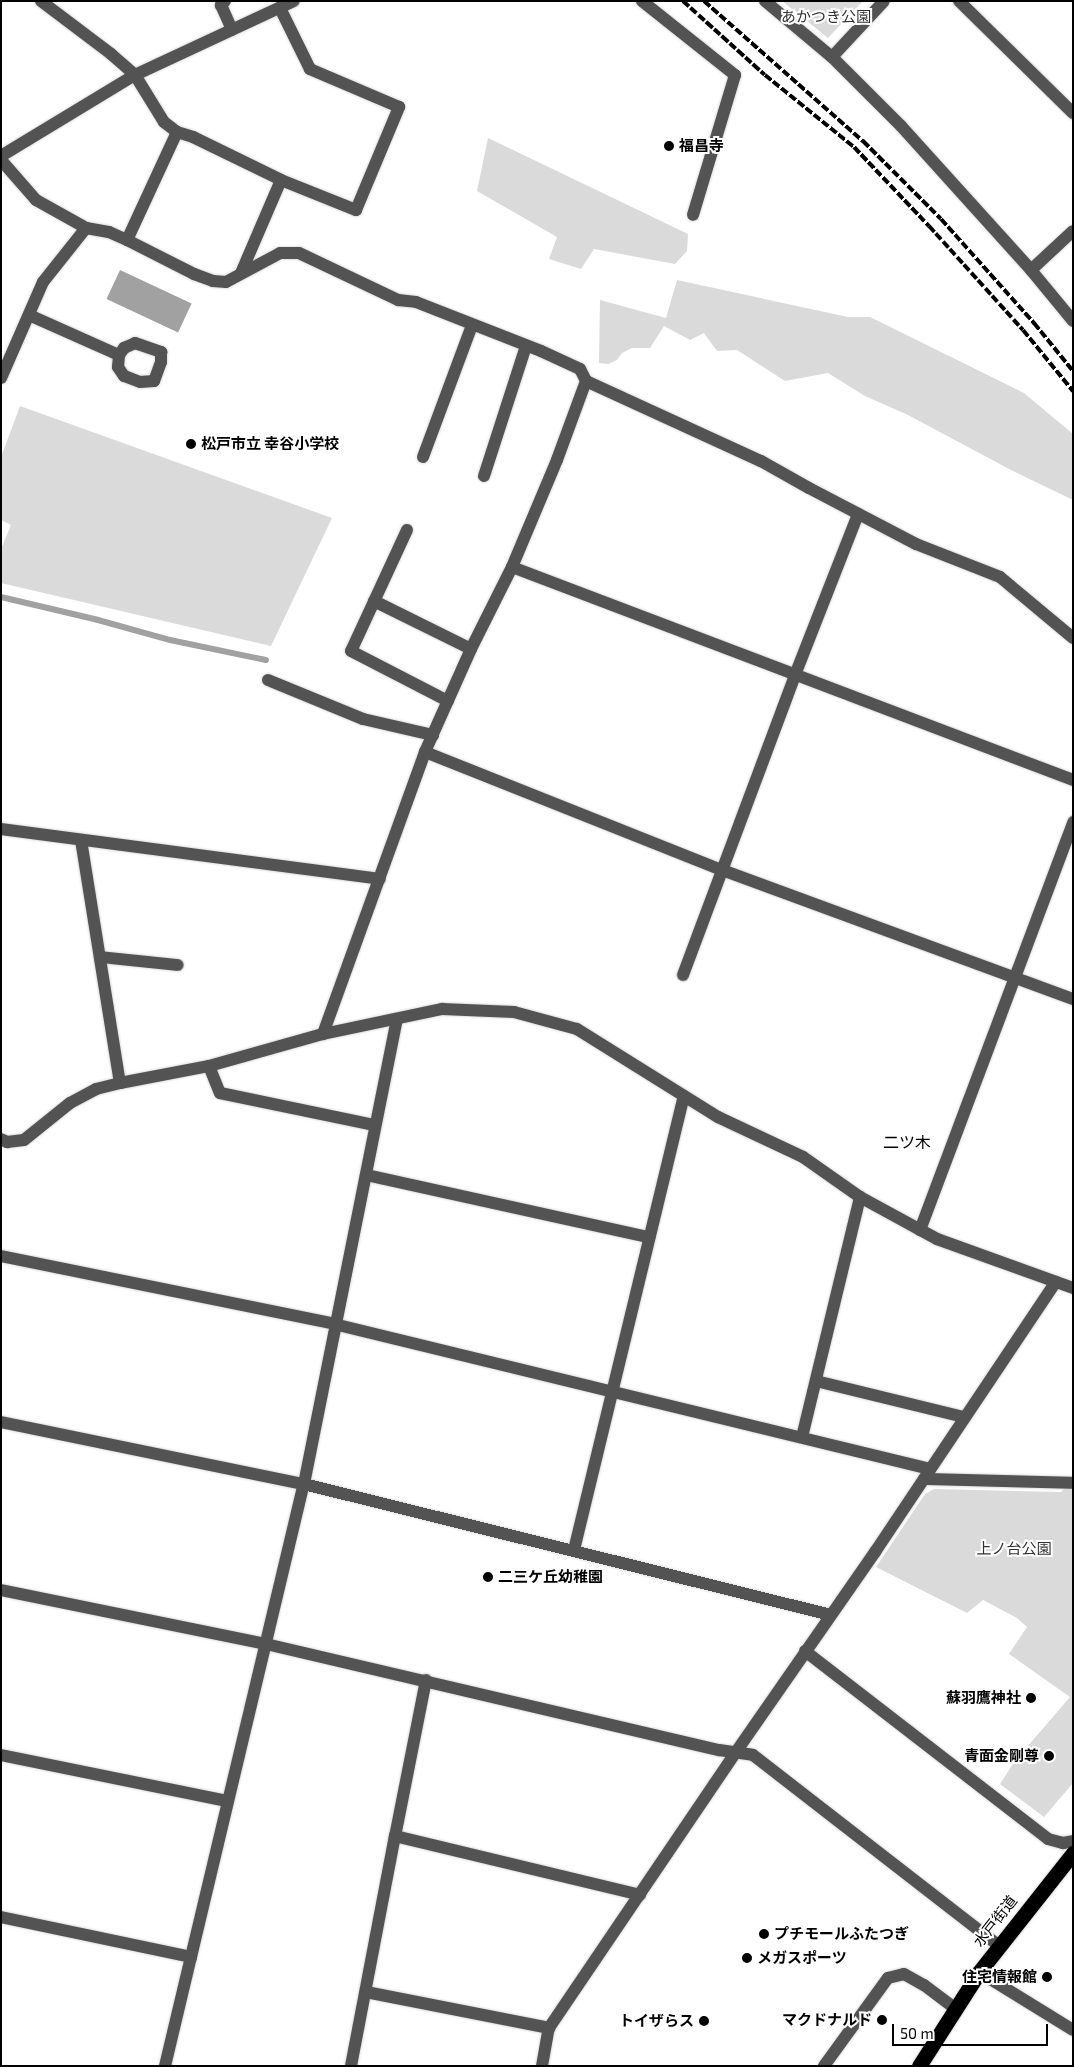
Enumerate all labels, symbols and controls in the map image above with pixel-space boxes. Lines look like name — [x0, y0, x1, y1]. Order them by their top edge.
park label: あかつき公園 — [781, 8, 871, 26]
place label: 福昌寺 — [679, 137, 724, 155]
marker: 福昌寺 — [663, 140, 675, 152]
place label: 松戸市立 幸谷小学校 — [201, 435, 339, 453]
marker: 松戸市立 幸谷小学校 — [185, 438, 197, 450]
district label: 二ツ木 — [883, 1132, 931, 1152]
park label: 上ノ台公園 — [977, 1540, 1051, 1558]
place label: 二三ケ丘幼稚園 — [498, 1568, 603, 1586]
marker: 二三ケ丘幼稚園 — [482, 1571, 494, 1583]
place label: 蘇羽鷹神社 — [946, 1689, 1021, 1707]
marker: 蘇羽鷹神社 — [1025, 1692, 1037, 1704]
place label: 青面金剛尊 — [964, 1747, 1039, 1765]
marker: 青面金剛尊 — [1043, 1750, 1055, 1762]
street label: 水戸街道 — [969, 1892, 1021, 1950]
place label: プチモールふたつぎ — [774, 1925, 909, 1943]
marker: プチモールふたつぎ — [758, 1928, 770, 1940]
place label: メガスポーツ — [757, 1949, 847, 1967]
marker: メガスポーツ — [741, 1952, 753, 1964]
place label: 住宅情報館 — [962, 1968, 1037, 1986]
marker: 住宅情報館 — [1041, 1971, 1053, 1983]
place label: マクドナルド — [782, 2011, 872, 2029]
place label: トイザらス — [619, 2012, 694, 2030]
marker: マクドナルド — [876, 2014, 888, 2026]
scale bar — [894, 2014, 1050, 2046]
marker: トイザらス — [698, 2015, 710, 2027]
text: 50 m — [900, 2024, 934, 2042]

